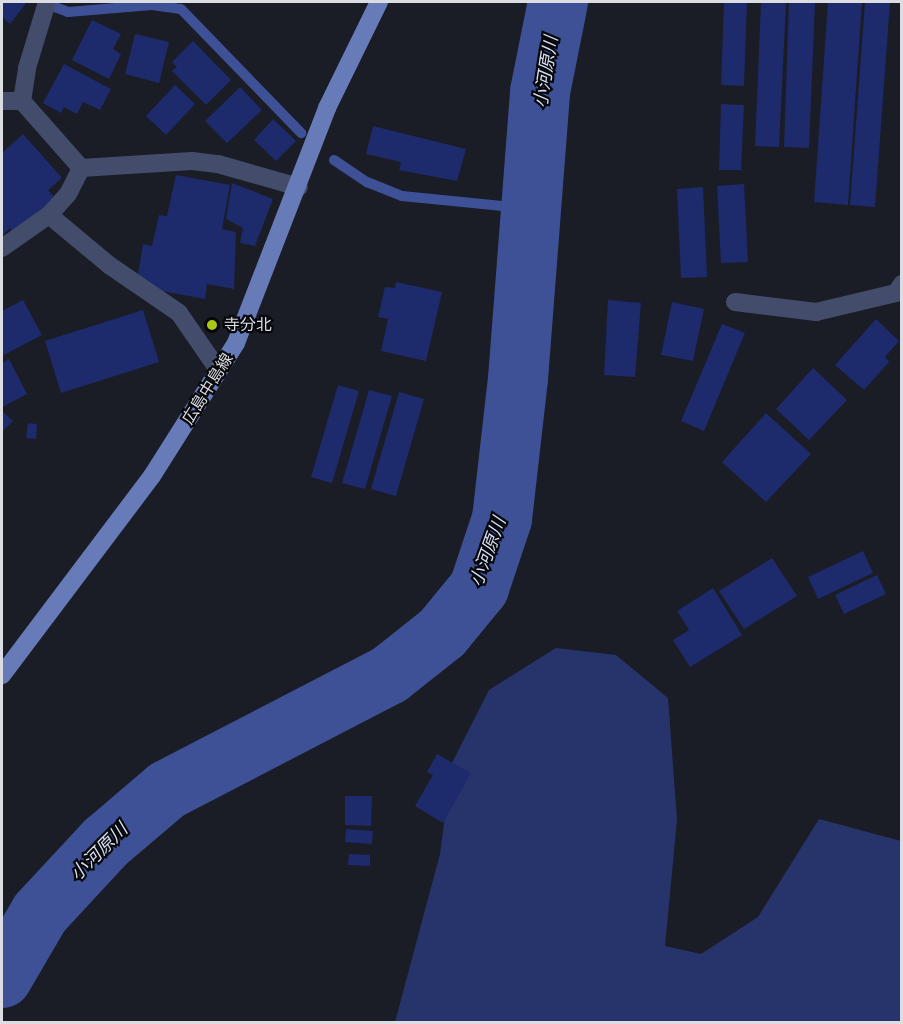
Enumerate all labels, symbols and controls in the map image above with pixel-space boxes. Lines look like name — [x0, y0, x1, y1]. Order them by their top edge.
water label: 小河原川 — [530, 35, 562, 109]
place label: 寺分北 — [224, 315, 272, 335]
marker: 寺分北 — [205, 318, 219, 332]
street label: 広島中島線 — [179, 350, 237, 428]
water label: 小河原川 — [466, 514, 510, 590]
water label: 小河原川 — [66, 819, 132, 885]

